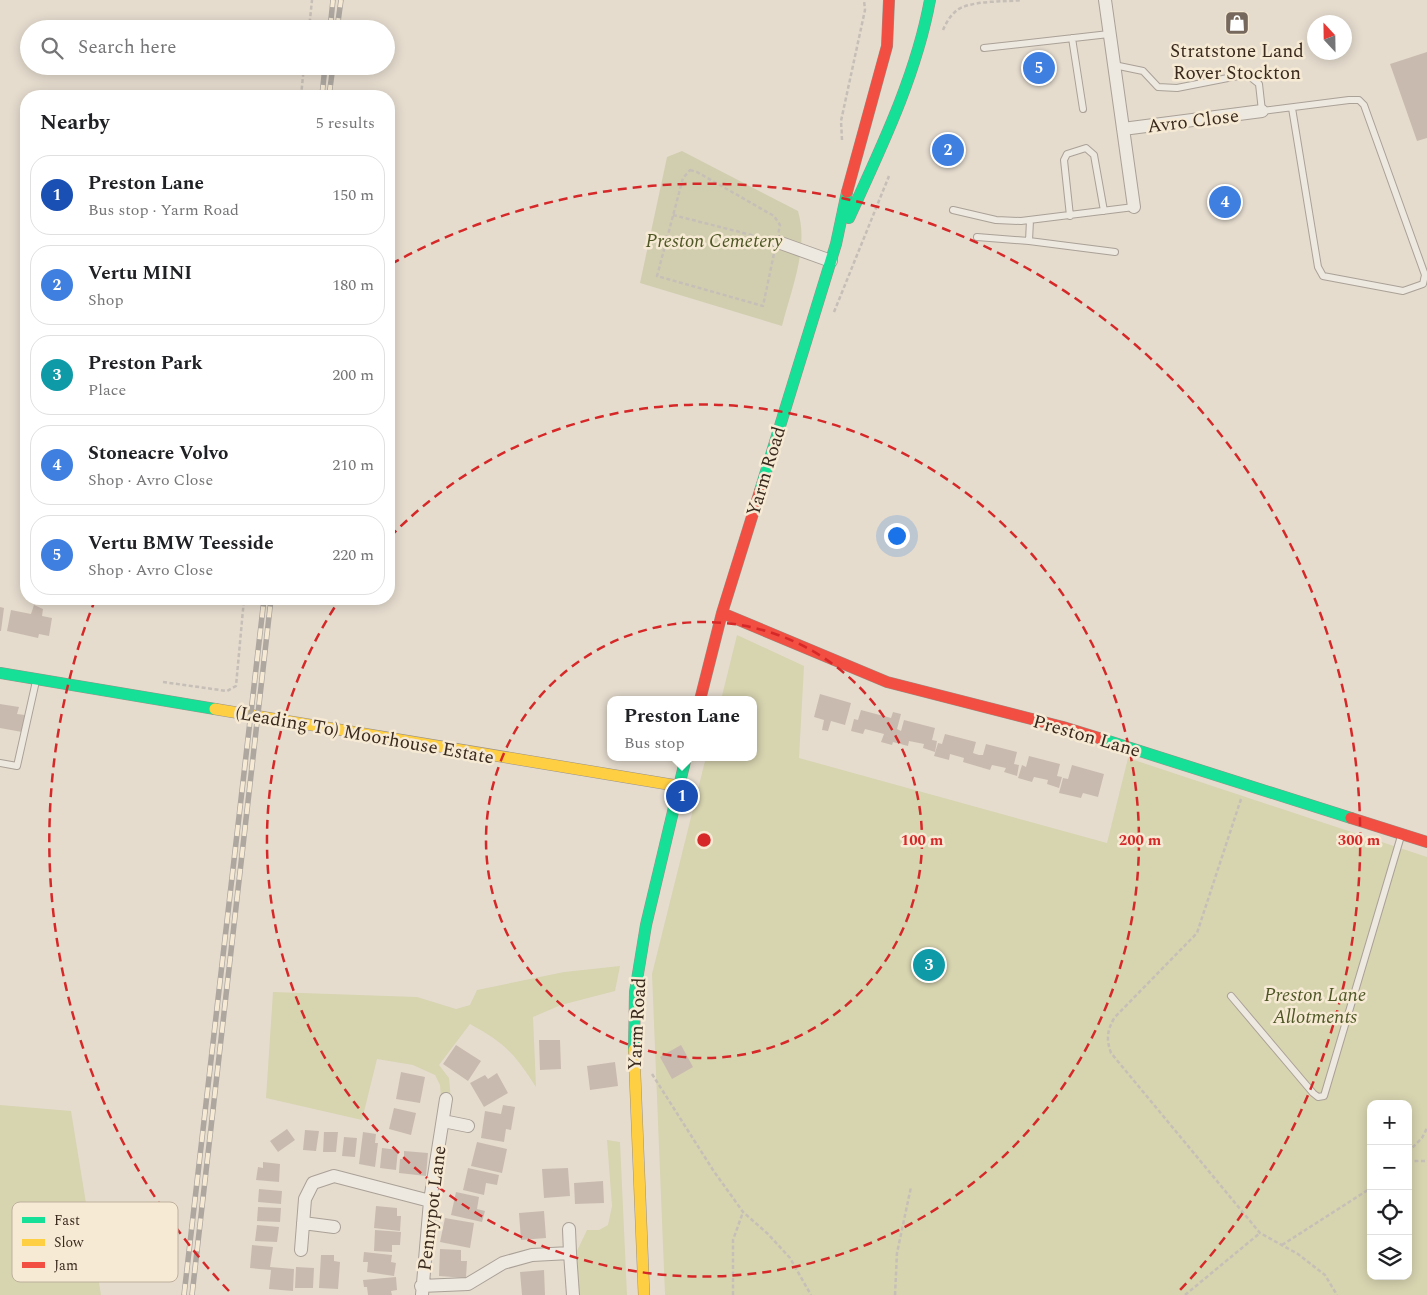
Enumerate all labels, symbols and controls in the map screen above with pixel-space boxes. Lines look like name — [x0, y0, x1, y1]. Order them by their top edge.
shop icon: Stratstone Land Rover Stockton — [1224, 10, 1250, 36]
north arrow — [1307, 15, 1352, 60]
search box — [20, 20, 395, 75]
text: Search here — [78, 33, 177, 62]
icon: search — [38, 34, 66, 62]
place label: Stratstone Land Rover Stockton — [1170, 37, 1304, 88]
pin: 5 — [1023, 49, 1055, 87]
street label: Avro Close — [1146, 101, 1241, 142]
text: Nearby — [40, 107, 110, 139]
text: 5 results — [316, 111, 375, 135]
pin: 2 — [932, 131, 964, 169]
text: Preston Lane — [88, 169, 204, 198]
text: 1 — [53, 183, 61, 207]
text: 150 m — [332, 183, 374, 207]
pin: 4 — [1209, 183, 1241, 221]
text: Bus stop · Yarm Road — [88, 198, 239, 222]
park label: Preston Cemetery — [646, 227, 783, 256]
text: Vertu MINI — [88, 259, 192, 288]
text: 2 — [53, 273, 61, 297]
text: 180 m — [332, 273, 374, 297]
text: Shop — [88, 288, 124, 312]
text: Preston Park — [88, 349, 203, 378]
text: 3 — [53, 363, 61, 387]
text: 200 m — [332, 363, 374, 387]
text: Place — [88, 378, 126, 402]
street label: Yarm Road — [739, 423, 794, 520]
text: Stoneacre Volvo — [88, 439, 228, 468]
text: 4 — [53, 453, 61, 477]
text: 210 m — [332, 453, 374, 477]
text: Shop · Avro Close — [88, 468, 213, 492]
your location — [884, 523, 910, 549]
text: Vertu BMW Teesside — [88, 529, 274, 558]
text: 5 — [53, 543, 61, 567]
text: 220 m — [332, 543, 374, 567]
text: Shop · Avro Close — [88, 558, 213, 582]
popup — [607, 696, 757, 761]
street label: (Leading To) Moorhouse Estate — [233, 698, 496, 773]
text: Preston Lane — [624, 702, 740, 731]
street label: Preston Lane — [1029, 707, 1144, 766]
text: Bus stop — [624, 731, 685, 755]
pin: 1 — [666, 777, 698, 815]
text: 100 m — [901, 829, 944, 852]
text: 200 m — [1119, 829, 1162, 852]
text: 300 m — [1338, 829, 1381, 852]
centre of rings — [695, 831, 713, 849]
pin: 3 — [913, 946, 945, 984]
street label: Yarm Road — [621, 977, 654, 1071]
park label: Preston Lane Allotments — [1264, 981, 1366, 1032]
map controls — [1367, 1100, 1412, 1280]
button: + — [1367, 1100, 1412, 1145]
street label: Pennypot Lane — [410, 1144, 455, 1273]
button: − — [1367, 1145, 1412, 1190]
button: locate — [1367, 1190, 1412, 1235]
legend — [12, 1202, 178, 1282]
text: Fast — [54, 1210, 80, 1231]
text: Slow — [54, 1232, 84, 1253]
button: layers — [1367, 1235, 1412, 1280]
text: Jam — [54, 1255, 78, 1276]

